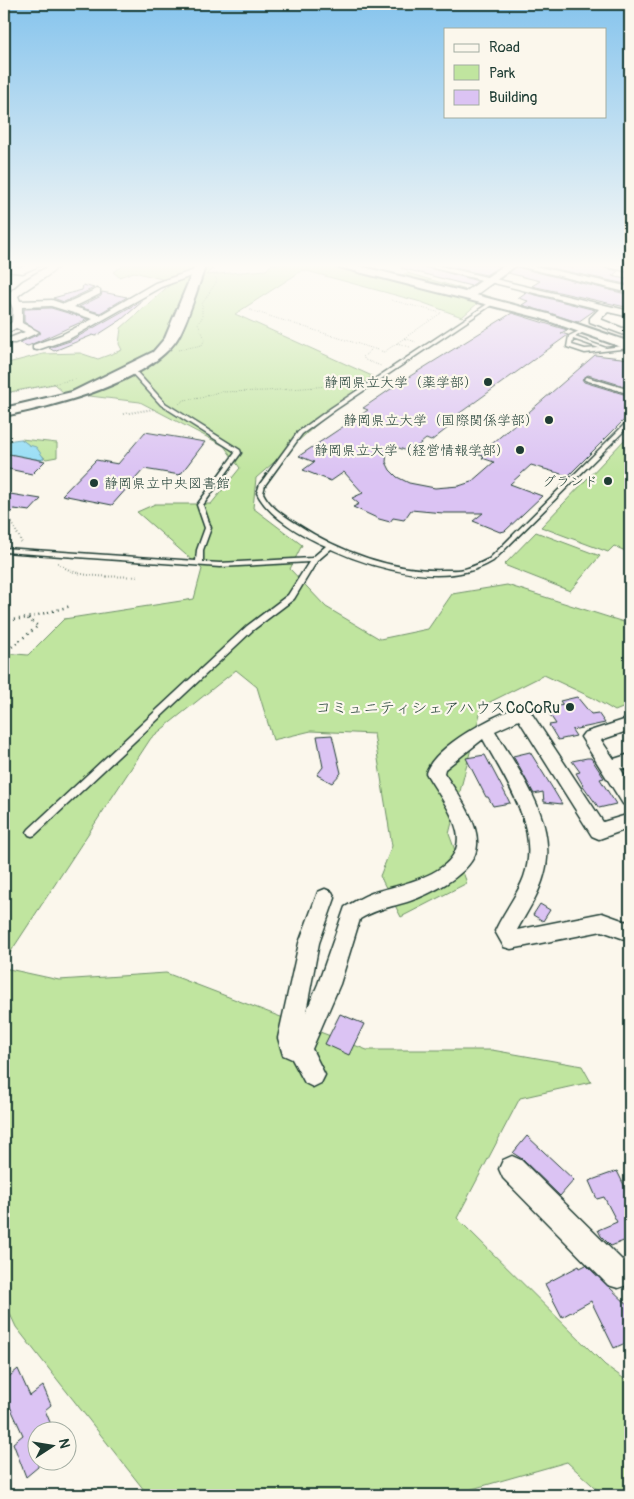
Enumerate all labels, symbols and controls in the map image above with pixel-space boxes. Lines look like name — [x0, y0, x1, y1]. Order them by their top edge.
legend — [444, 28, 606, 118]
text: Road — [489, 38, 520, 57]
text: Park — [489, 64, 516, 83]
text: Building — [489, 88, 537, 107]
place label: 静岡県立大学（薬学部） — [324, 374, 478, 391]
marker: 静岡県立大学（薬学部） — [482, 376, 494, 388]
place label: 静岡県立大学（国際関係学部） — [343, 412, 539, 429]
marker: 静岡県立大学（国際関係学部） — [543, 414, 555, 426]
place label: 静岡県立大学（経営情報学部） — [314, 442, 510, 459]
marker: 静岡県立大学（経営情報学部） — [514, 444, 526, 456]
place label: グランド — [542, 473, 598, 490]
place label: 静岡県立中央図書館 — [104, 475, 230, 492]
marker: グランド — [602, 475, 614, 487]
marker: 静岡県立中央図書館 — [88, 477, 100, 489]
place label: コミュニティシェアハウスCoCoRu — [315, 698, 560, 718]
marker: コミュニティシェアハウスCoCoRu — [564, 701, 576, 713]
north arrow — [28, 1422, 78, 1472]
text: N — [55, 1437, 74, 1450]

